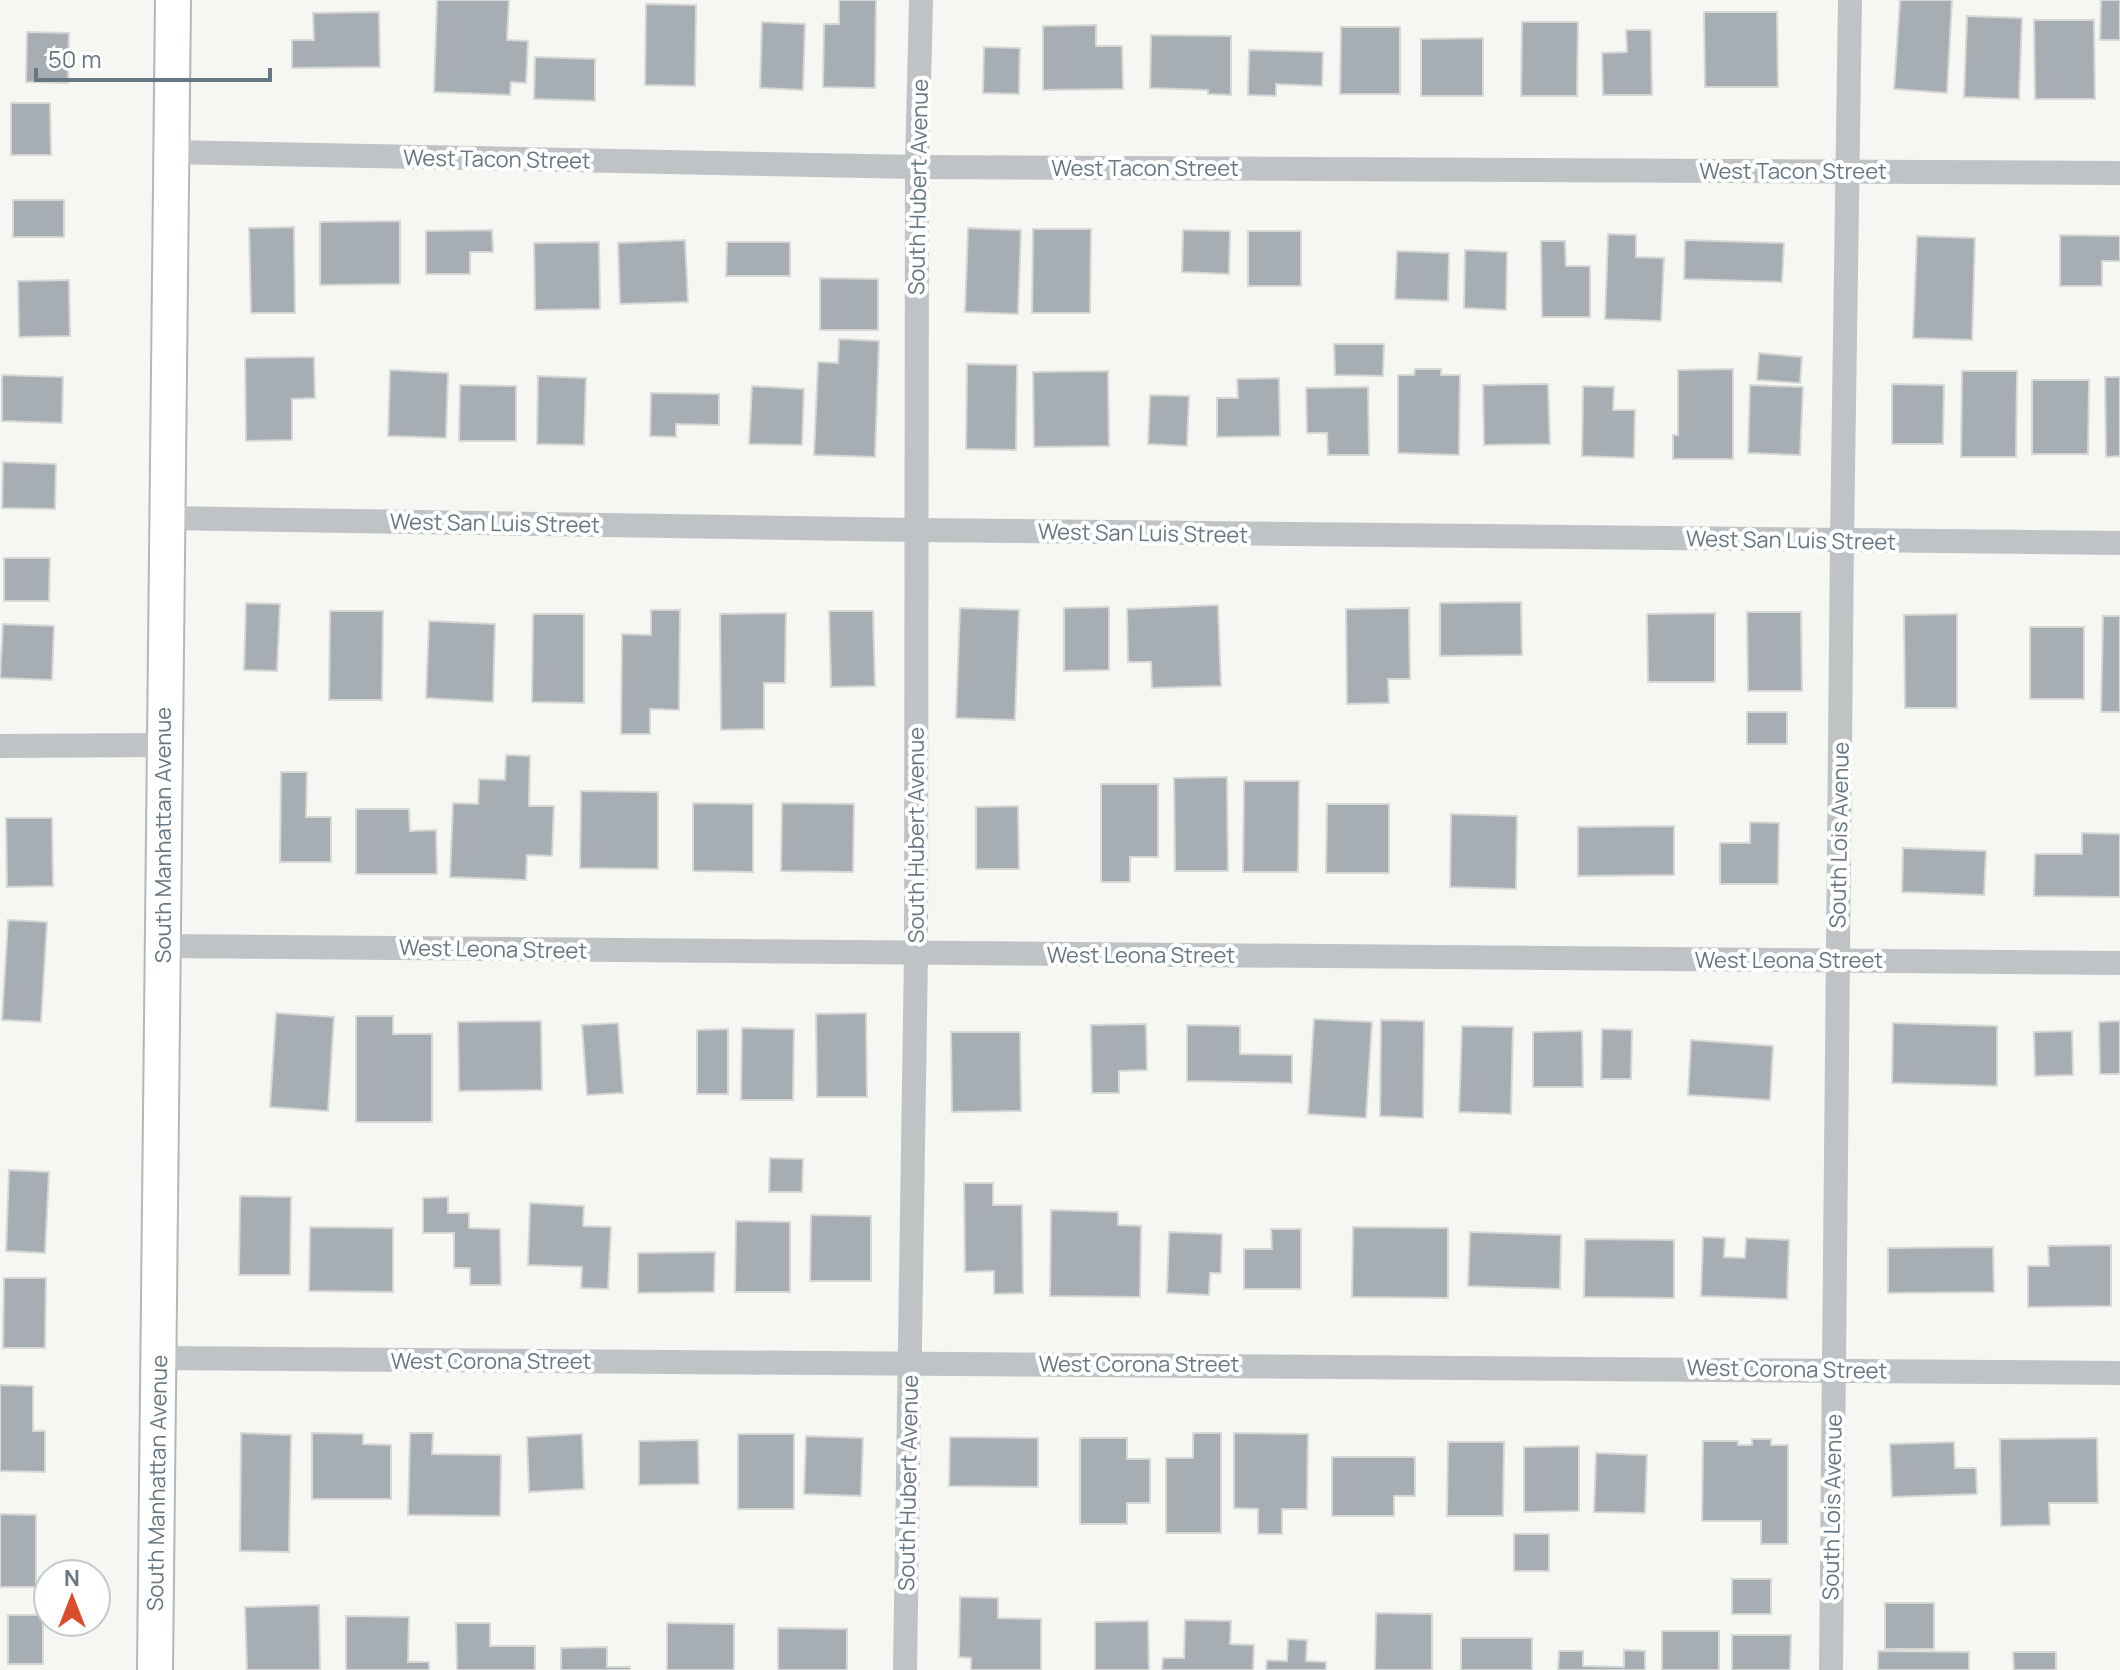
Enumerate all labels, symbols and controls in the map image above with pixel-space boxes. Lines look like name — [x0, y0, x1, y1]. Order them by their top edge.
scale bar — [36, 32, 270, 82]
text: 50 m — [48, 42, 102, 75]
street label: South Hubert Avenue — [901, 78, 935, 295]
street label: West Tacon Street — [403, 142, 591, 176]
street label: West Tacon Street — [1051, 153, 1239, 183]
street label: West Tacon Street — [1699, 156, 1887, 186]
street label: West San Luis Street — [390, 506, 600, 540]
street label: West San Luis Street — [1038, 516, 1248, 550]
street label: West San Luis Street — [1686, 523, 1896, 557]
street label: South Manhattan Avenue — [148, 707, 178, 963]
street label: South Hubert Avenue — [901, 727, 931, 943]
street label: South Lois Avenue — [1822, 741, 1856, 929]
street label: West Leona Street — [399, 932, 588, 966]
street label: West Leona Street — [1047, 940, 1235, 970]
street label: West Leona Street — [1695, 945, 1883, 975]
street label: West Corona Street — [391, 1346, 592, 1376]
street label: West Corona Street — [1039, 1349, 1240, 1379]
street label: West Corona Street — [1686, 1352, 1888, 1386]
street label: South Manhattan Avenue — [140, 1354, 174, 1611]
street label: South Hubert Avenue — [891, 1374, 925, 1591]
street label: South Lois Avenue — [1815, 1413, 1849, 1601]
north arrow — [32, 1558, 112, 1638]
text: N — [64, 1563, 80, 1593]

